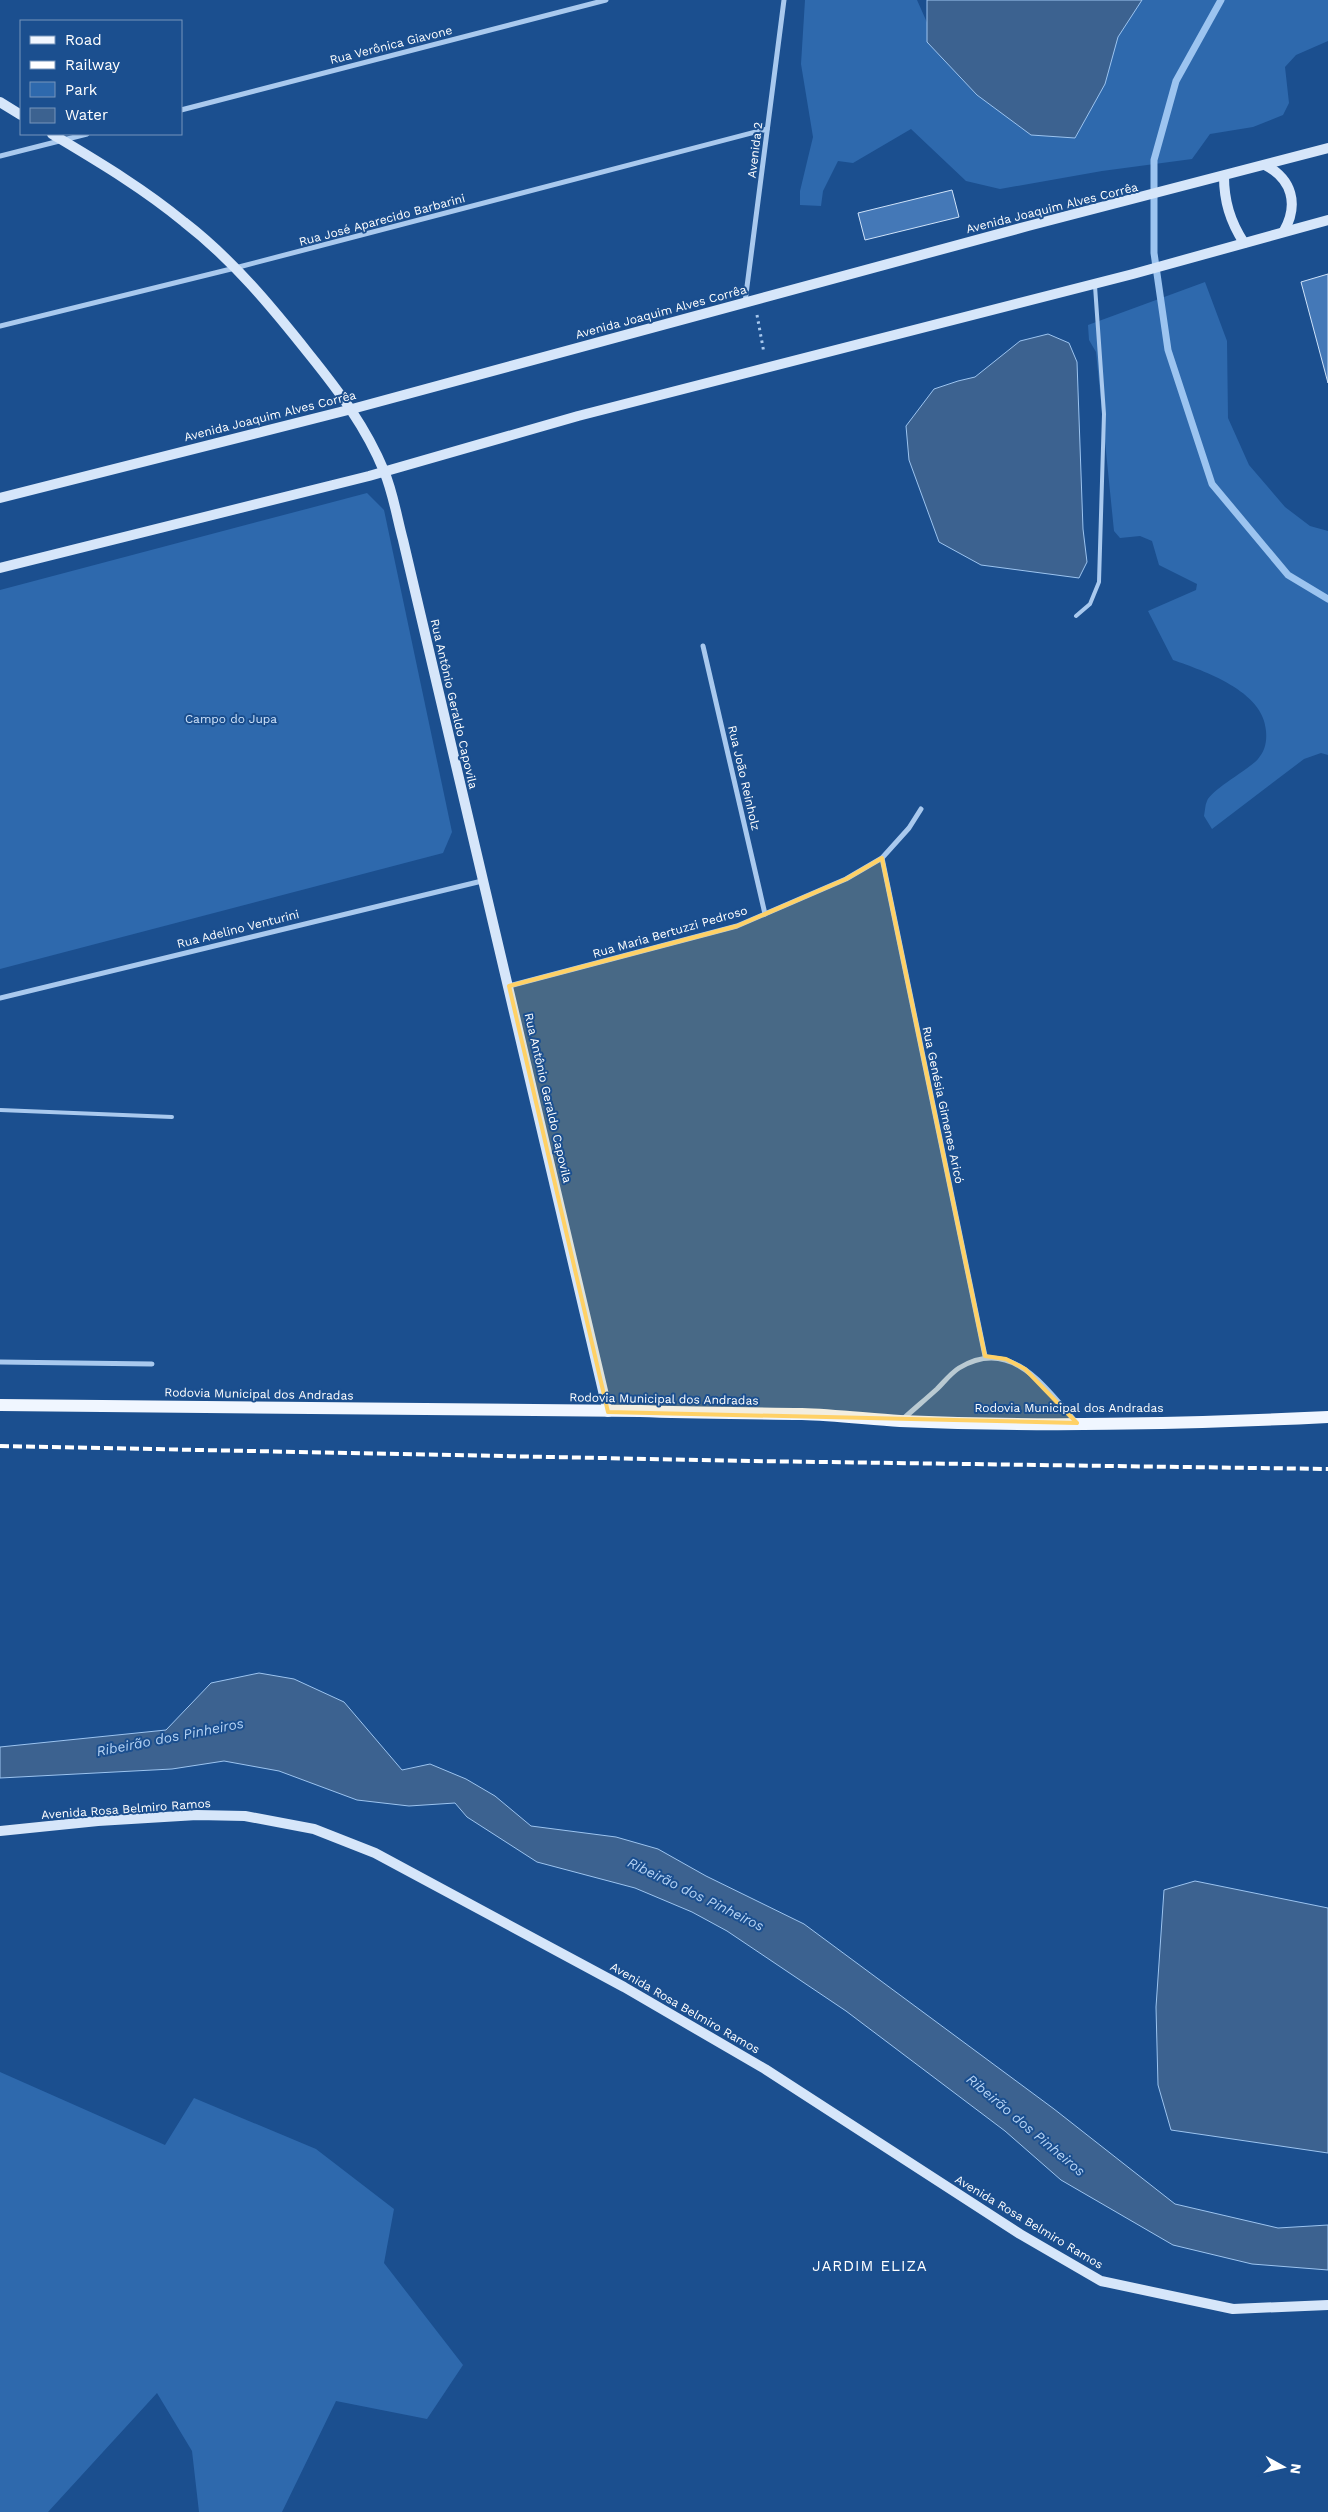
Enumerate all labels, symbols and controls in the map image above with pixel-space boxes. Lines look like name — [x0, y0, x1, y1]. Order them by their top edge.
legend — [20, 20, 182, 135]
street label: Rua Verônica Giavone — [328, 23, 454, 67]
text: Road — [65, 31, 102, 49]
text: Railway — [65, 56, 120, 74]
text: Park — [65, 81, 98, 99]
text: Water — [65, 106, 108, 124]
street label: Avenida 2 — [745, 121, 765, 179]
street label: Avenida Joaquim Alves Corrêa — [965, 180, 1140, 236]
street label: Rua José Aparecido Barbarini — [297, 191, 467, 249]
street label: Avenida Joaquim Alves Corrêa — [574, 282, 748, 342]
street label: Avenida Joaquim Alves Corrêa — [183, 388, 358, 444]
street label: Rua Antônio Geraldo Capovila — [428, 618, 480, 791]
park label: Campo do Jupa — [185, 712, 277, 726]
street label: Rua João Reinholz — [725, 724, 763, 832]
street label: Rua Maria Bertuzzi Pedroso — [591, 903, 749, 961]
street label: Rua Adelino Venturini — [175, 907, 301, 951]
street label: Rua Antônio Geraldo Capovila — [522, 1012, 574, 1185]
street label: Rua Genésia Gimenes Aricó — [919, 1025, 967, 1185]
street label: Rodovia Municipal dos Andradas — [164, 1385, 354, 1403]
street label: Rodovia Municipal dos Andradas — [569, 1390, 759, 1408]
street label: Rodovia Municipal dos Andradas — [974, 1401, 1164, 1415]
water label: Ribeirão dos Pinheiros — [95, 1715, 245, 1759]
street label: Avenida Rosa Belmiro Ramos — [41, 1796, 211, 1822]
water label: Ribeirão dos Pinheiros — [625, 1854, 767, 1934]
street label: Avenida Rosa Belmiro Ramos — [608, 1959, 762, 2057]
water label: Ribeirão dos Pinheiros — [964, 2071, 1088, 2179]
street label: Avenida Rosa Belmiro Ramos — [952, 2172, 1106, 2272]
district label: JARDIM ELIZA — [812, 2257, 928, 2275]
north arrow — [1258, 2442, 1308, 2492]
text: N — [1287, 2463, 1305, 2475]

